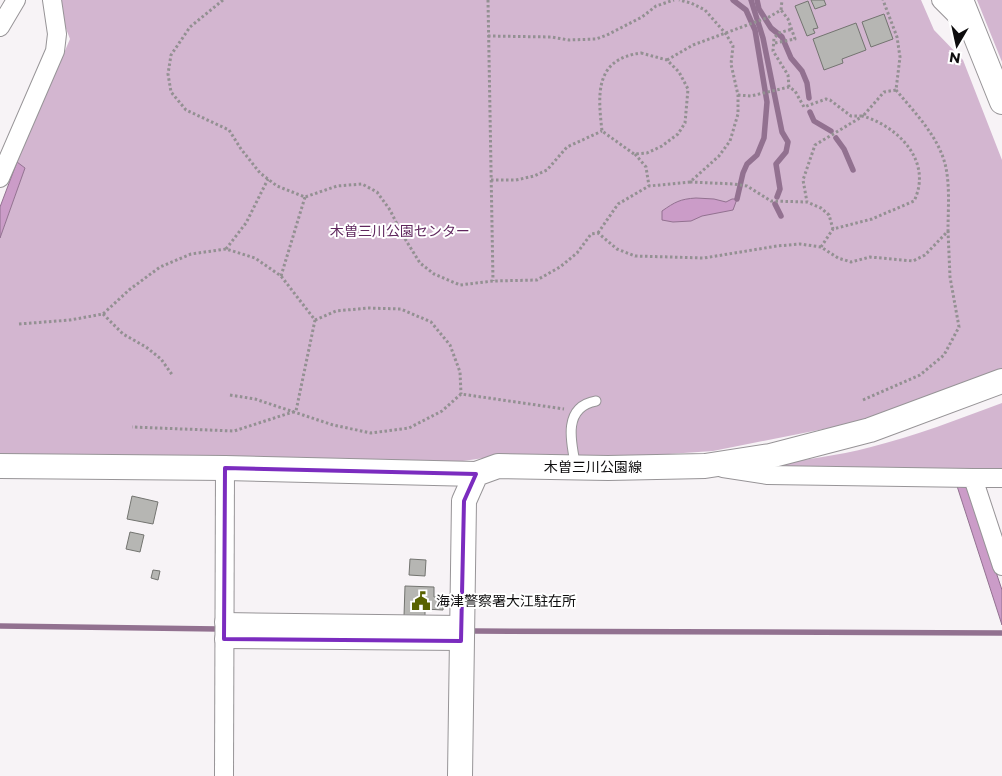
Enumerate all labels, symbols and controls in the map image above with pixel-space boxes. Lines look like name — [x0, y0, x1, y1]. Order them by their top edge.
north arrow — [932, 20, 982, 70]
text: N — [948, 48, 962, 68]
park label: 木曽三川公園センター — [330, 222, 470, 240]
street label: 木曽三川公園線 — [544, 458, 642, 476]
public building icon: 海津警察署大江駐在所 — [410, 590, 432, 612]
place label: 海津警察署大江駐在所 — [436, 592, 576, 610]

